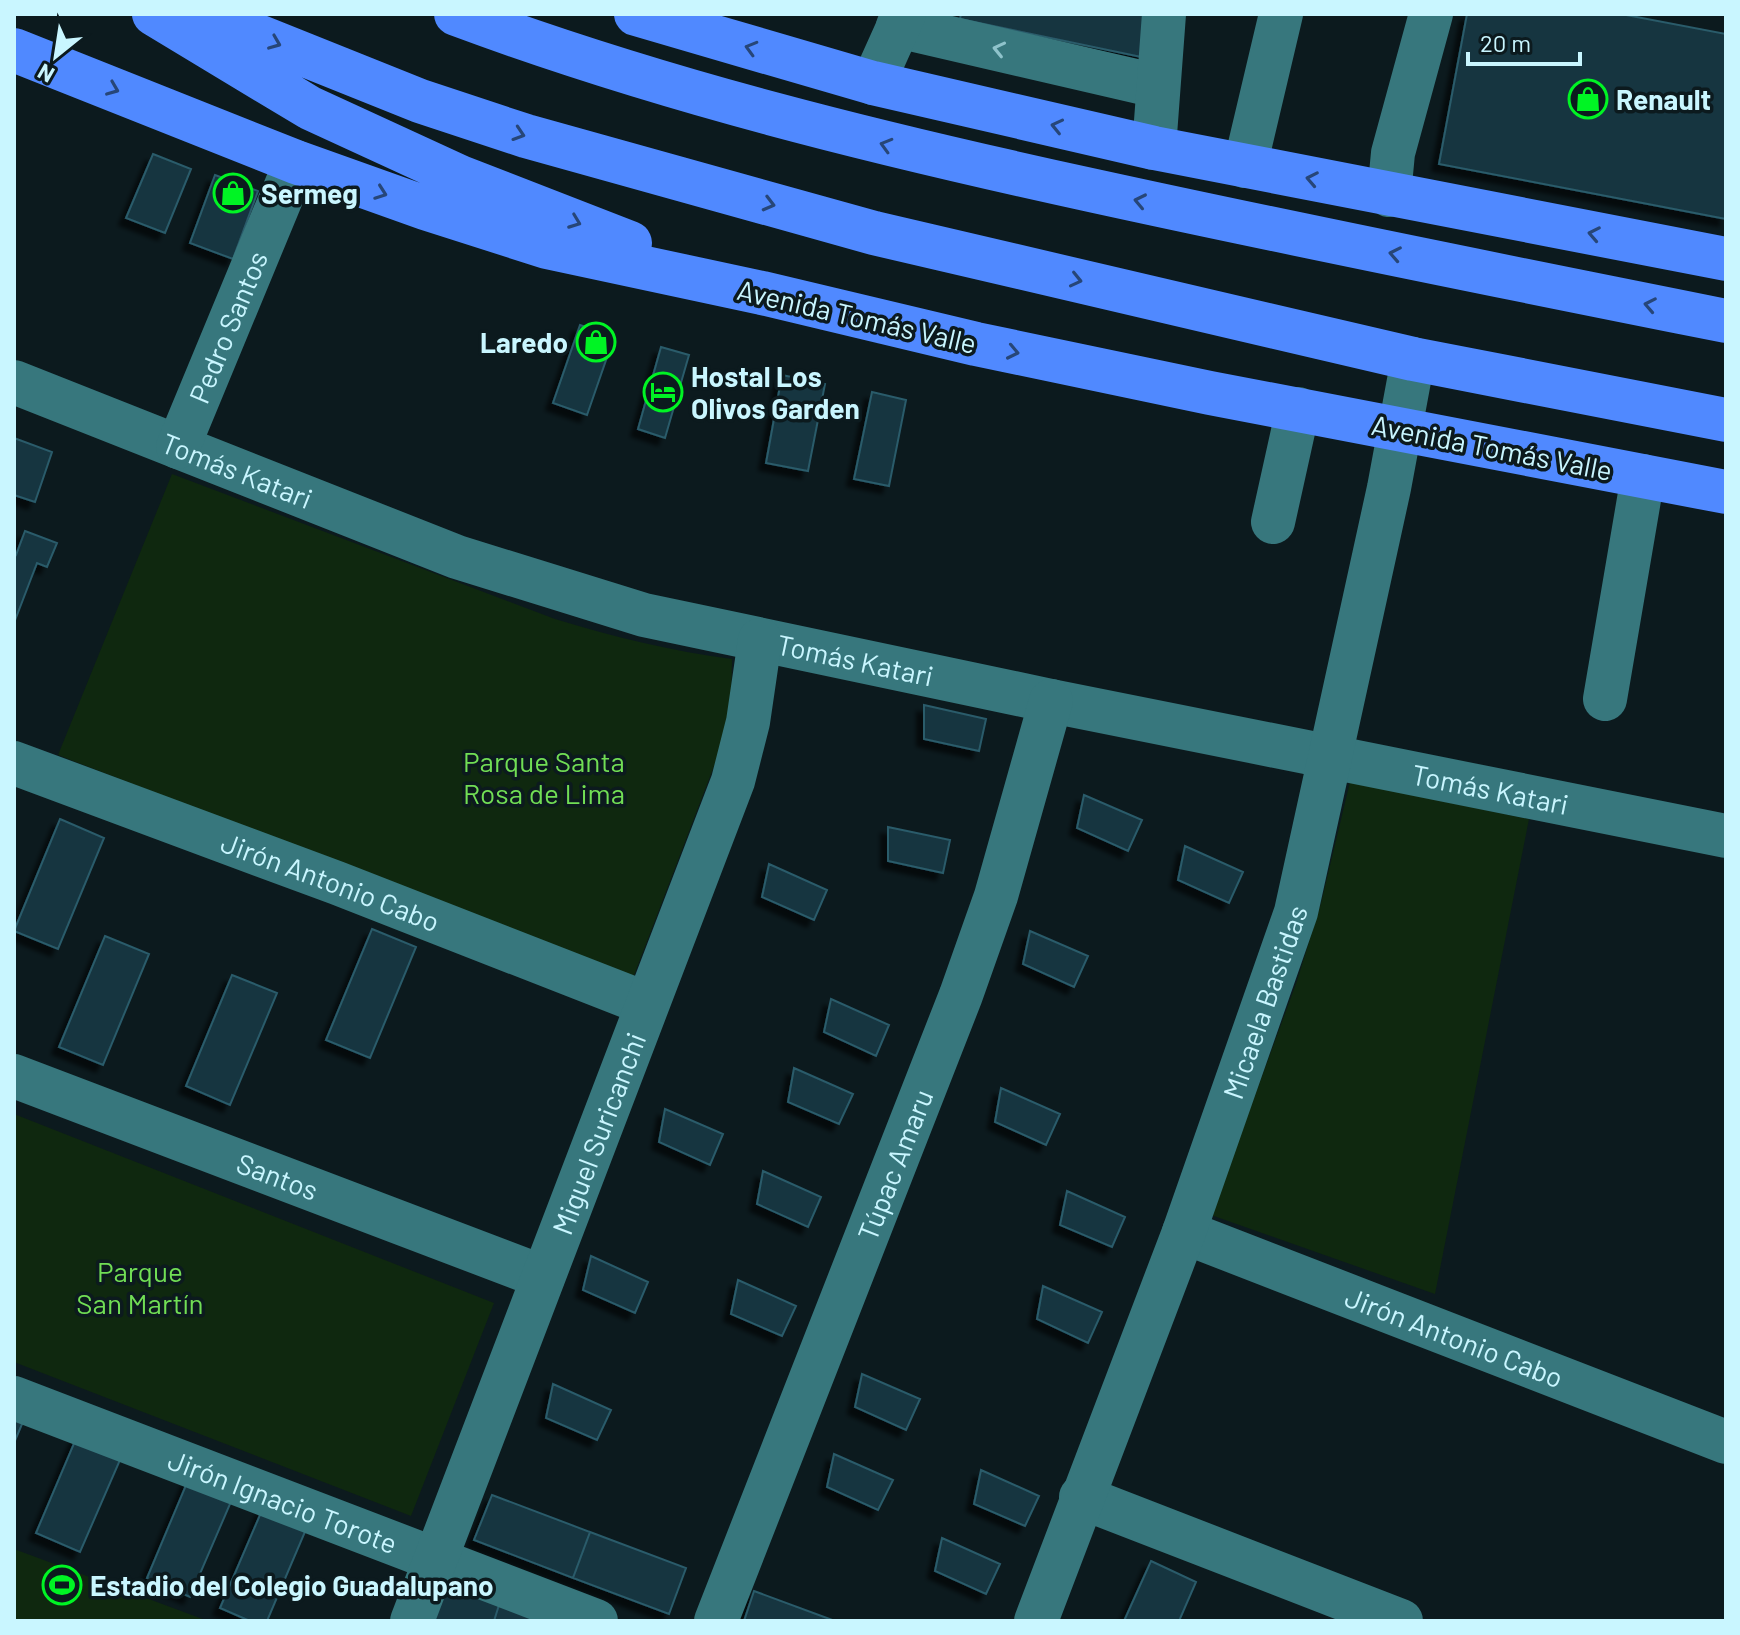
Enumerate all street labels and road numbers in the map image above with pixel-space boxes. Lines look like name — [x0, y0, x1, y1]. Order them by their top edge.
street label: Pedro Santos — [181, 246, 274, 408]
street label: Avenida Tomás Valle — [734, 272, 980, 360]
street label: Avenida Tomás Valle — [1369, 407, 1615, 487]
street label: Tomás Katari — [157, 425, 317, 515]
street label: Tomás Katari — [774, 627, 937, 693]
street label: Tomás Katari — [1409, 757, 1571, 821]
street label: Jirón Antonio Cabo — [217, 825, 445, 938]
street label: Micaela Bastidas — [1215, 901, 1314, 1103]
street label: Miguel Suricanchi — [544, 1028, 652, 1239]
street label: Túpac Amaru — [850, 1084, 939, 1245]
street label: Santos — [232, 1145, 323, 1207]
street label: Jirón Antonio Cabo — [1341, 1279, 1568, 1394]
street label: Jirón Ignacio Torote — [164, 1442, 402, 1560]

